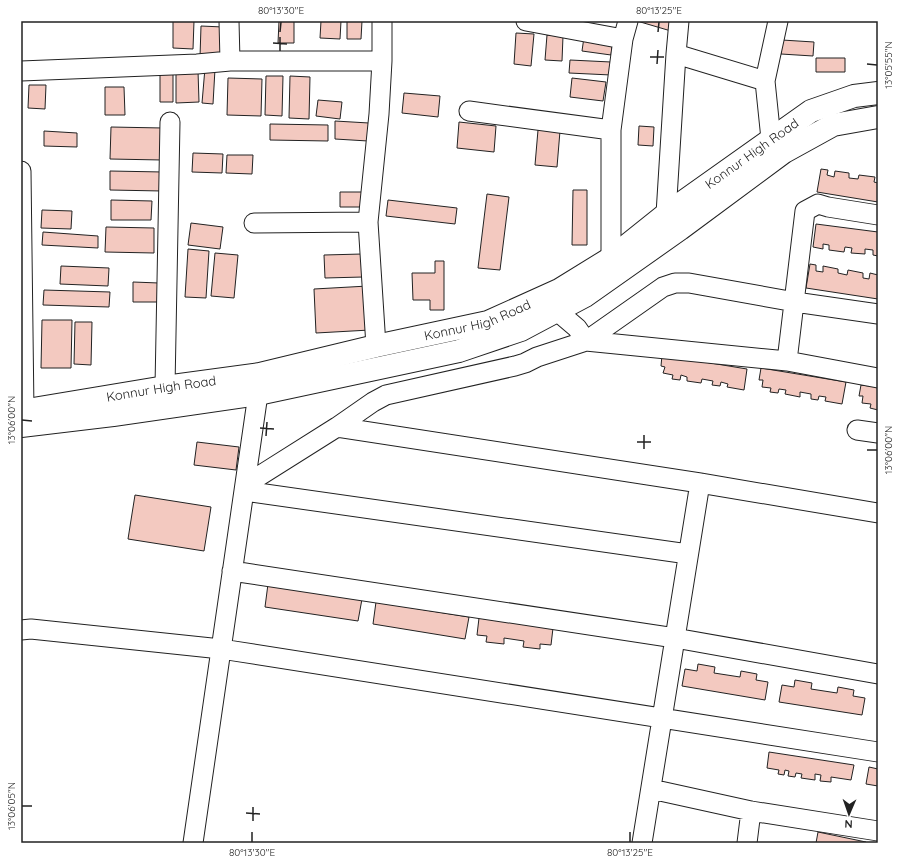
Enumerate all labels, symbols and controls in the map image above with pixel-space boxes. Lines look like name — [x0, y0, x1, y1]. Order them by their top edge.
text: 80°13'30"E — [258, 4, 304, 17]
text: 80°13'25"E — [636, 4, 682, 17]
text: 13°05'55"N — [882, 41, 895, 89]
street label: Konnur High Road — [702, 115, 801, 192]
street label: Konnur High Road — [423, 296, 533, 343]
street label: Konnur High Road — [105, 372, 217, 405]
text: 13°06'00"N — [5, 396, 18, 444]
text: 13°06'00"N — [882, 426, 895, 474]
text: 13°06'05"N — [5, 782, 18, 830]
north arrow — [829, 794, 869, 834]
text: N — [844, 817, 853, 831]
text: 80°13'30"E — [229, 846, 275, 859]
text: 80°13'25"E — [607, 846, 653, 859]

